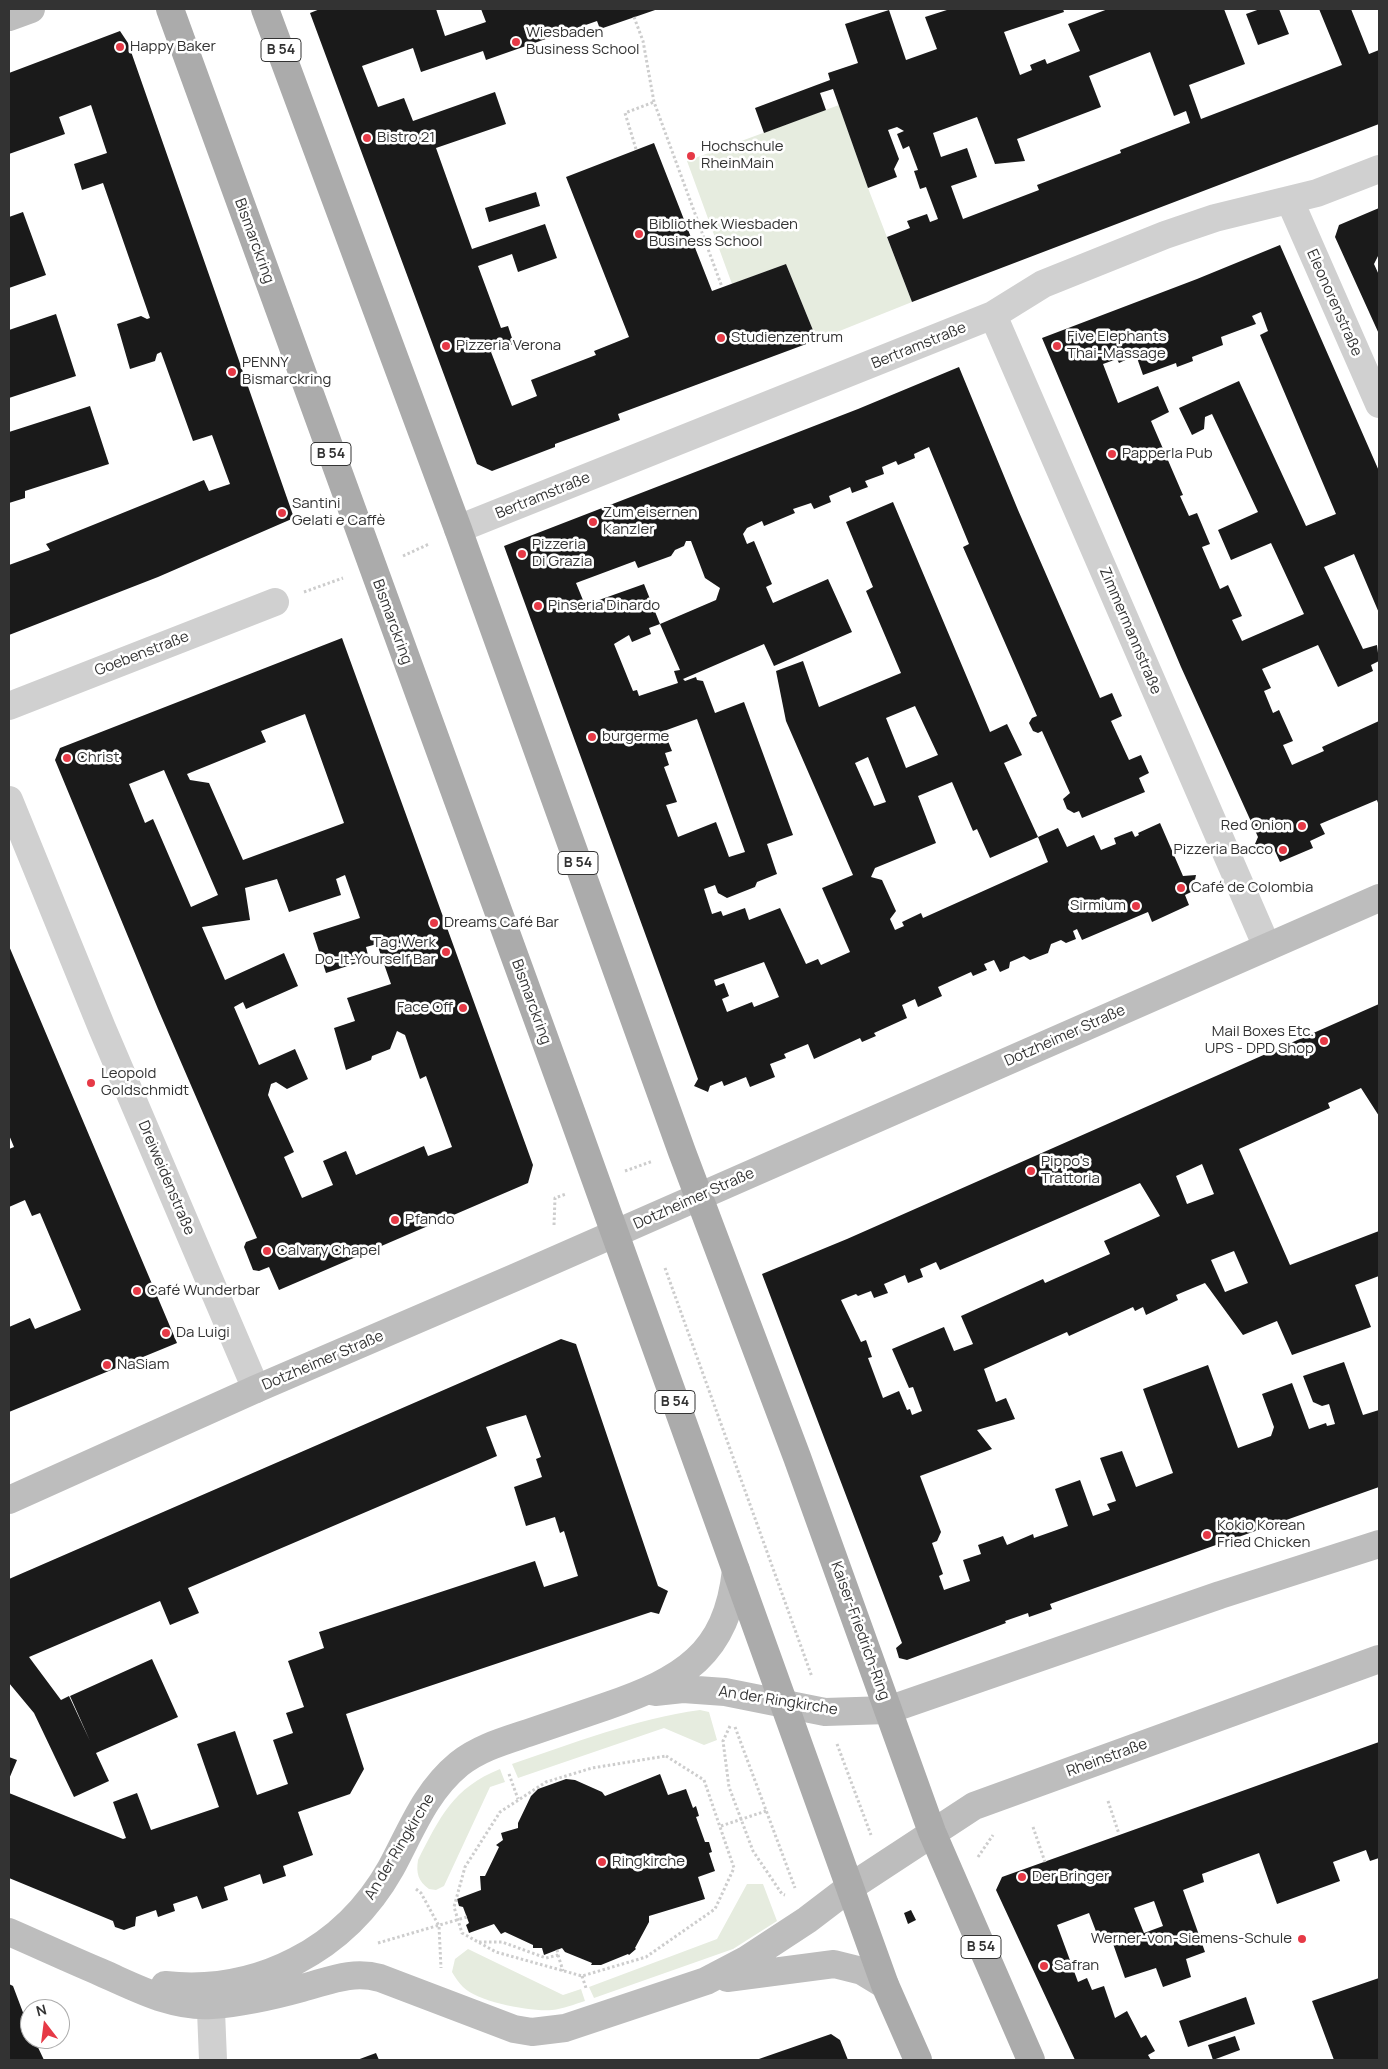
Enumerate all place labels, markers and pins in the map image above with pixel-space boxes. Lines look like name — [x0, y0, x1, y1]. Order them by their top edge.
place label: Wiesbaden Business School — [526, 24, 640, 59]
marker: Wiesbaden Business School — [510, 36, 522, 48]
place label: Happy Baker — [130, 38, 216, 56]
marker: Happy Baker — [114, 41, 126, 53]
place label: Bistro 21 — [377, 129, 435, 147]
marker: Bistro 21 — [361, 132, 373, 144]
place label: Hochschule RheinMain — [701, 138, 784, 173]
marker: Hochschule RheinMain — [685, 150, 697, 162]
place label: Bibliothek Wiesbaden Business School — [649, 216, 798, 251]
marker: Bibliothek Wiesbaden Business School — [633, 228, 645, 240]
place label: Five Elephants Thai-Massage — [1067, 328, 1167, 363]
place label: Studienzentrum — [731, 329, 843, 347]
marker: Studienzentrum — [715, 332, 727, 344]
place label: Pizzeria Verona — [456, 337, 561, 355]
marker: Pizzeria Verona — [440, 340, 452, 352]
marker: Five Elephants Thai-Massage — [1051, 340, 1063, 352]
place label: PENNY Bismarckring — [242, 354, 331, 389]
marker: PENNY Bismarckring — [226, 366, 238, 378]
place label: Papperla Pub — [1122, 445, 1213, 463]
marker: Papperla Pub — [1106, 448, 1118, 460]
place label: Santini Gelati e Caffè — [292, 495, 385, 530]
place label: Zum eisernen Kanzler — [603, 504, 697, 539]
marker: Santini Gelati e Caffè — [276, 507, 288, 519]
marker: Zum eisernen Kanzler — [587, 516, 599, 528]
place label: Pizzeria Di Grazia — [532, 536, 592, 571]
marker: Pizzeria Di Grazia — [516, 548, 528, 560]
place label: Pinseria Dinardo — [548, 597, 660, 615]
marker: Pinseria Dinardo — [532, 600, 544, 612]
place label: burgerme — [602, 728, 669, 746]
marker: burgerme — [586, 731, 598, 743]
place label: Christ — [77, 749, 119, 767]
marker: Christ — [61, 752, 73, 764]
place label: Red Onion — [1221, 817, 1292, 835]
marker: Red Onion — [1296, 820, 1308, 832]
place label: Pizzeria Bacco — [1174, 841, 1273, 859]
marker: Pizzeria Bacco — [1277, 844, 1289, 856]
place label: Café de Colombia — [1191, 879, 1313, 897]
marker: Café de Colombia — [1175, 882, 1187, 894]
place label: Sirmium — [1070, 897, 1126, 915]
marker: Sirmium — [1130, 900, 1142, 912]
place label: Dreams Café Bar — [444, 914, 559, 932]
marker: Dreams Café Bar — [428, 917, 440, 929]
place label: Tag.Werk Do-It-Yourself Bar — [315, 934, 436, 969]
marker: Tag.Werk Do-It-Yourself Bar — [440, 946, 452, 958]
place label: Face Off — [397, 999, 453, 1017]
marker: Face Off — [457, 1002, 469, 1014]
place label: Mail Boxes Etc. UPS - DPD Shop — [1205, 1023, 1314, 1058]
marker: Mail Boxes Etc. UPS - DPD Shop — [1318, 1035, 1330, 1047]
place label: Leopold Goldschmidt — [101, 1065, 189, 1100]
marker: Leopold Goldschmidt — [85, 1077, 97, 1089]
place label: Pippo's Trattoria — [1041, 1153, 1100, 1188]
marker: Pippo's Trattoria — [1025, 1165, 1037, 1177]
place label: Pfando — [405, 1211, 455, 1229]
marker: Pfando — [389, 1214, 401, 1226]
place label: Calvary Chapel — [277, 1242, 380, 1260]
marker: Calvary Chapel — [261, 1245, 273, 1257]
place label: Café Wunderbar — [147, 1282, 260, 1300]
marker: Café Wunderbar — [131, 1285, 143, 1297]
place label: Da Luigi — [176, 1324, 230, 1342]
marker: Da Luigi — [160, 1327, 172, 1339]
place label: NaSiam — [117, 1356, 169, 1374]
marker: NaSiam — [101, 1359, 113, 1371]
place label: Kokio Korean Fried Chicken — [1217, 1517, 1310, 1552]
marker: Kokio Korean Fried Chicken — [1201, 1529, 1213, 1541]
place label: Ringkirche — [612, 1853, 685, 1871]
marker: Ringkirche — [596, 1856, 608, 1868]
place label: Der Bringer — [1032, 1868, 1109, 1886]
marker: Der Bringer — [1016, 1871, 1028, 1883]
place label: Werner-von-Siemens-Schule — [1091, 1930, 1292, 1948]
marker: Werner-von-Siemens-Schule — [1296, 1933, 1308, 1945]
place label: Safran — [1054, 1957, 1099, 1975]
marker: Safran — [1038, 1960, 1050, 1972]

